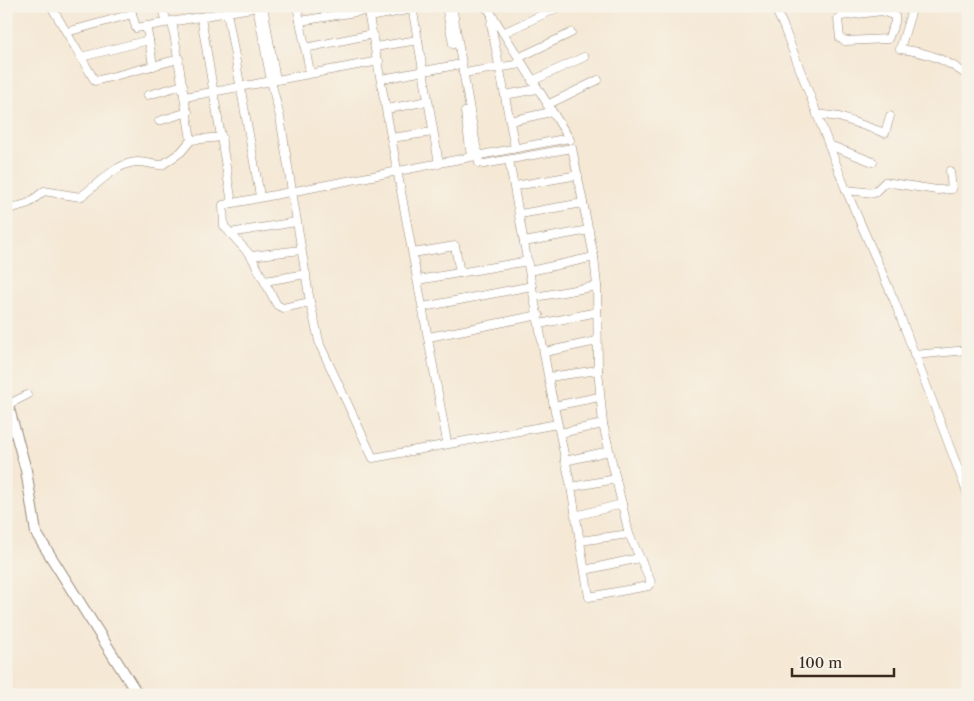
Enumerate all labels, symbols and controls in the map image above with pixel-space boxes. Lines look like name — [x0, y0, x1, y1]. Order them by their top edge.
scale bar — [792, 646, 894, 678]
text: 100 m — [799, 653, 842, 672]

